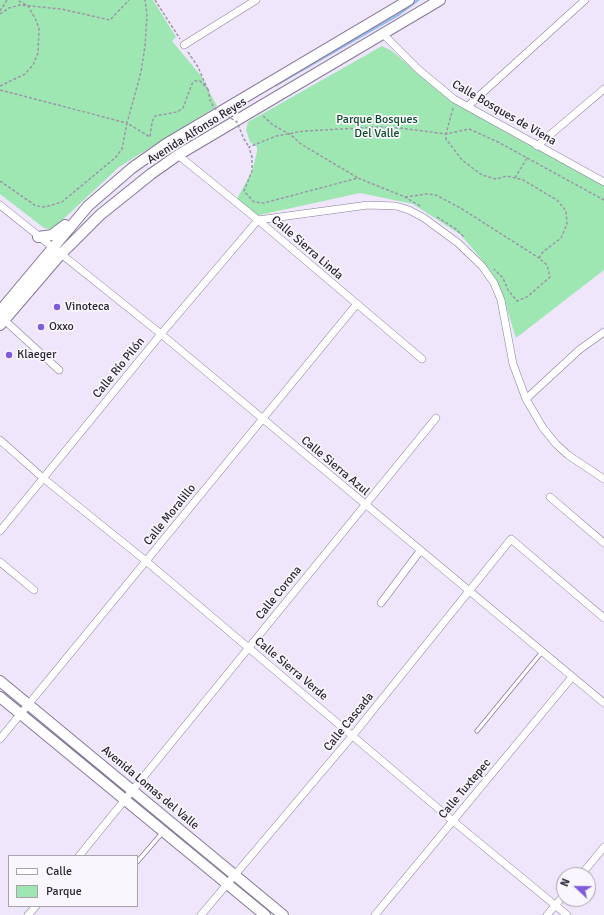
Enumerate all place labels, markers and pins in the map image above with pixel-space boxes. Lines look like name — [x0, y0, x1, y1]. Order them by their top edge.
place label: Vinoteca — [65, 300, 110, 314]
marker: Vinoteca — [52, 302, 62, 312]
place label: Oxxo — [49, 320, 74, 334]
marker: Oxxo — [36, 322, 46, 332]
place label: Klaeger — [17, 348, 56, 362]
marker: Klaeger — [4, 350, 14, 360]

